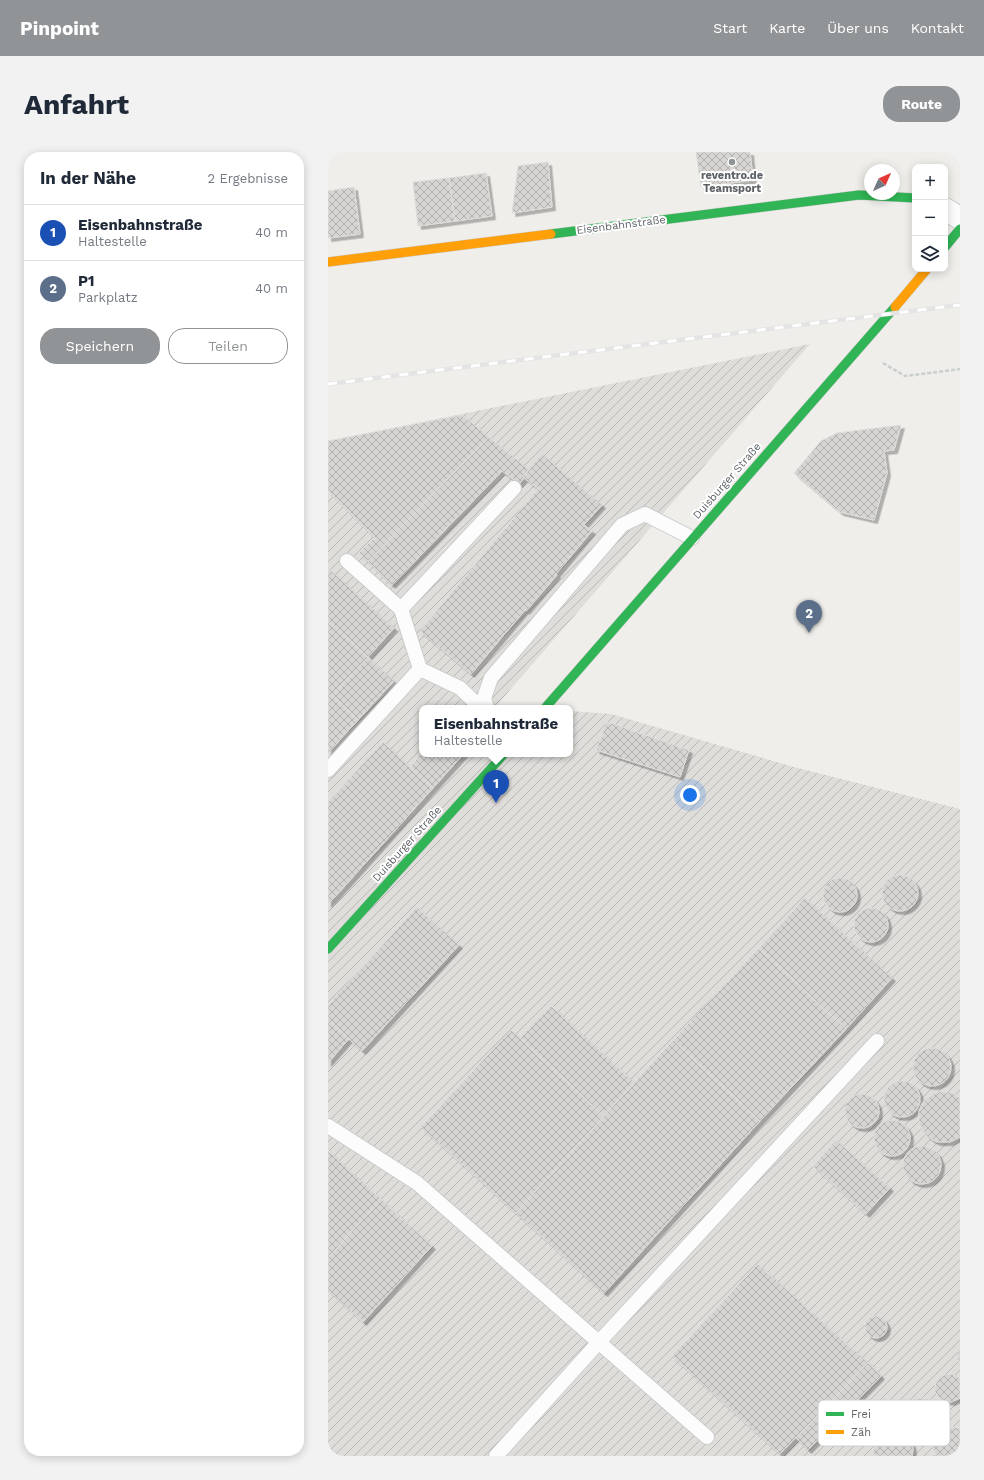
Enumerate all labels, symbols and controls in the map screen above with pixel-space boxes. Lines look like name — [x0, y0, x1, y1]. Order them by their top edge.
text: Pinpoint — [20, 17, 99, 40]
text: Start — [713, 20, 747, 36]
text: Karte — [769, 20, 805, 36]
text: Über uns — [827, 20, 889, 36]
text: Kontakt — [911, 20, 964, 36]
button: Route — [883, 86, 960, 122]
text: Anfahrt — [24, 88, 129, 121]
marker: reventro.de Teamsport — [727, 157, 737, 167]
north arrow — [864, 164, 900, 200]
map controls — [912, 164, 948, 272]
button: + — [912, 164, 948, 200]
text: In der Nähe — [40, 168, 136, 188]
place label: reventro.de Teamsport — [701, 169, 763, 195]
text: 2 Ergebnisse — [207, 171, 288, 186]
button: − — [912, 200, 948, 236]
street label: Eisenbahnstraße — [576, 213, 666, 237]
text: Eisenbahnstraße — [78, 216, 202, 234]
text: 1 — [50, 225, 56, 240]
text: 40 m — [255, 225, 288, 240]
text: Haltestelle — [78, 234, 147, 249]
button: layers — [912, 236, 948, 272]
text: P1 — [78, 272, 95, 290]
text: 2 — [49, 281, 57, 296]
text: 40 m — [255, 281, 288, 296]
text: Parkplatz — [78, 290, 138, 305]
button: Speichern — [40, 328, 160, 364]
button: Teilen — [168, 328, 288, 364]
street label: Duisburger Straße — [690, 440, 764, 522]
pin: 2 — [796, 600, 822, 633]
popup — [419, 705, 573, 757]
text: Eisenbahnstraße — [434, 715, 558, 733]
text: Haltestelle — [434, 733, 503, 748]
pin: 1 — [483, 770, 509, 803]
your location — [680, 785, 700, 805]
street label: Duisburger Straße — [370, 804, 444, 884]
legend — [818, 1400, 950, 1446]
text: Frei — [851, 1408, 871, 1421]
text: Zäh — [851, 1426, 871, 1439]

